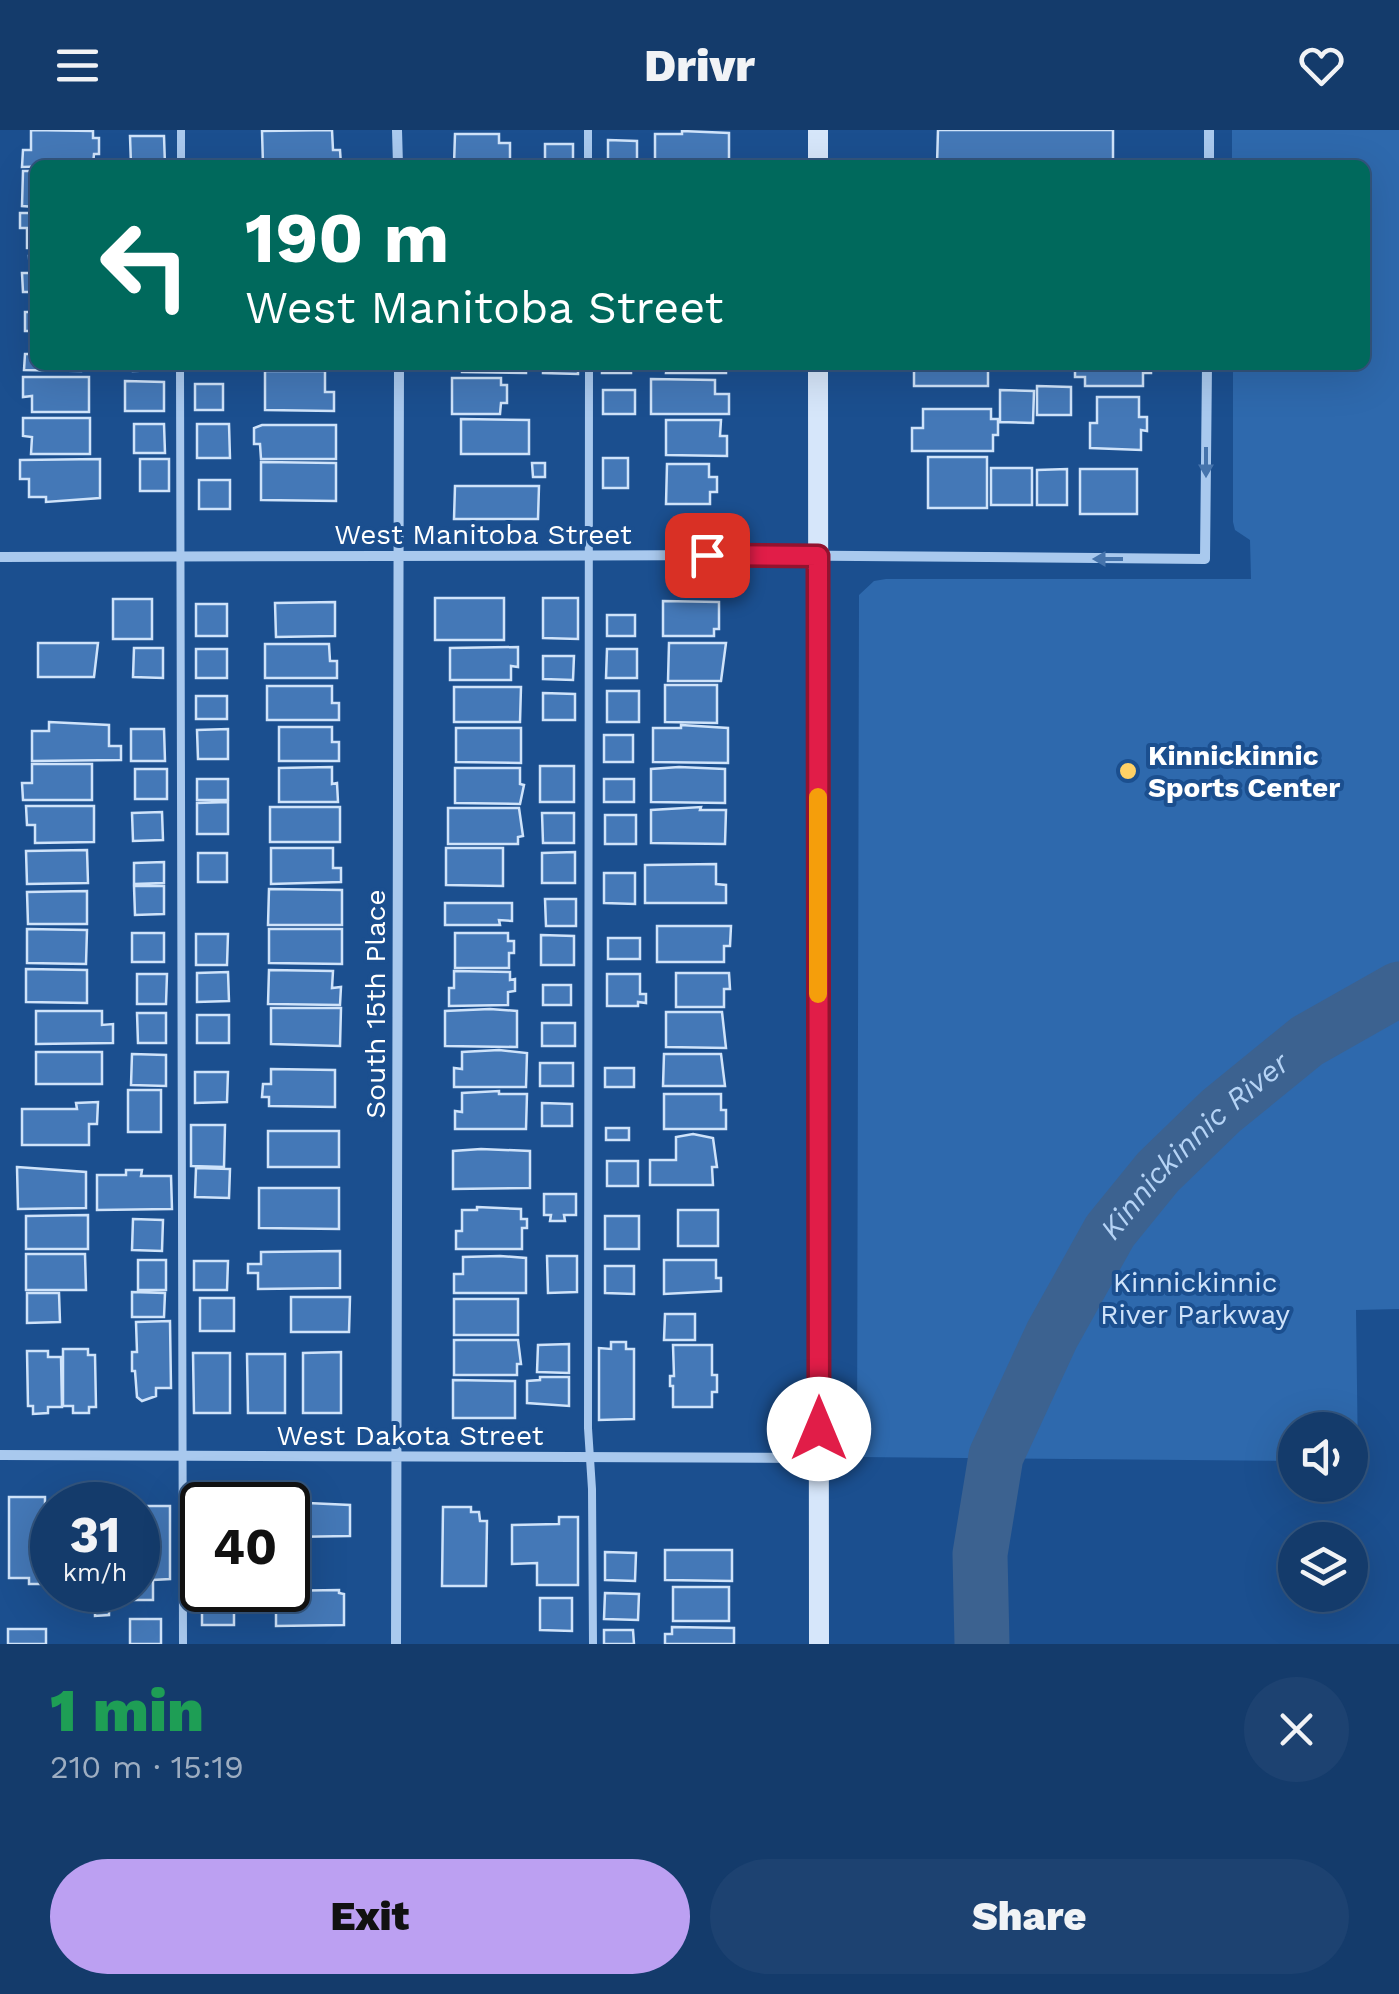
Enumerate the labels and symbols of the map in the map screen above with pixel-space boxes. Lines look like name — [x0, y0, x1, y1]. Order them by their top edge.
one-way arrow — [1198, 447, 1214, 479]
pin — [665, 513, 750, 598]
street label: West Manitoba Street — [334, 518, 632, 551]
one-way arrow — [1091, 551, 1123, 567]
place label: Kinnickinnic Sports Center — [1148, 739, 1340, 804]
marker: Kinnickinnic Sports Center — [1117, 760, 1139, 782]
street label: South 15th Place — [359, 889, 392, 1119]
water label: Kinnickinnic River — [1092, 1044, 1297, 1246]
park label: Kinnickinnic River Parkway — [1100, 1266, 1290, 1331]
position arrow — [767, 1377, 871, 1481]
street label: West Dakota Street — [277, 1419, 544, 1452]
speed limit sign: 40 — [180, 1482, 310, 1612]

